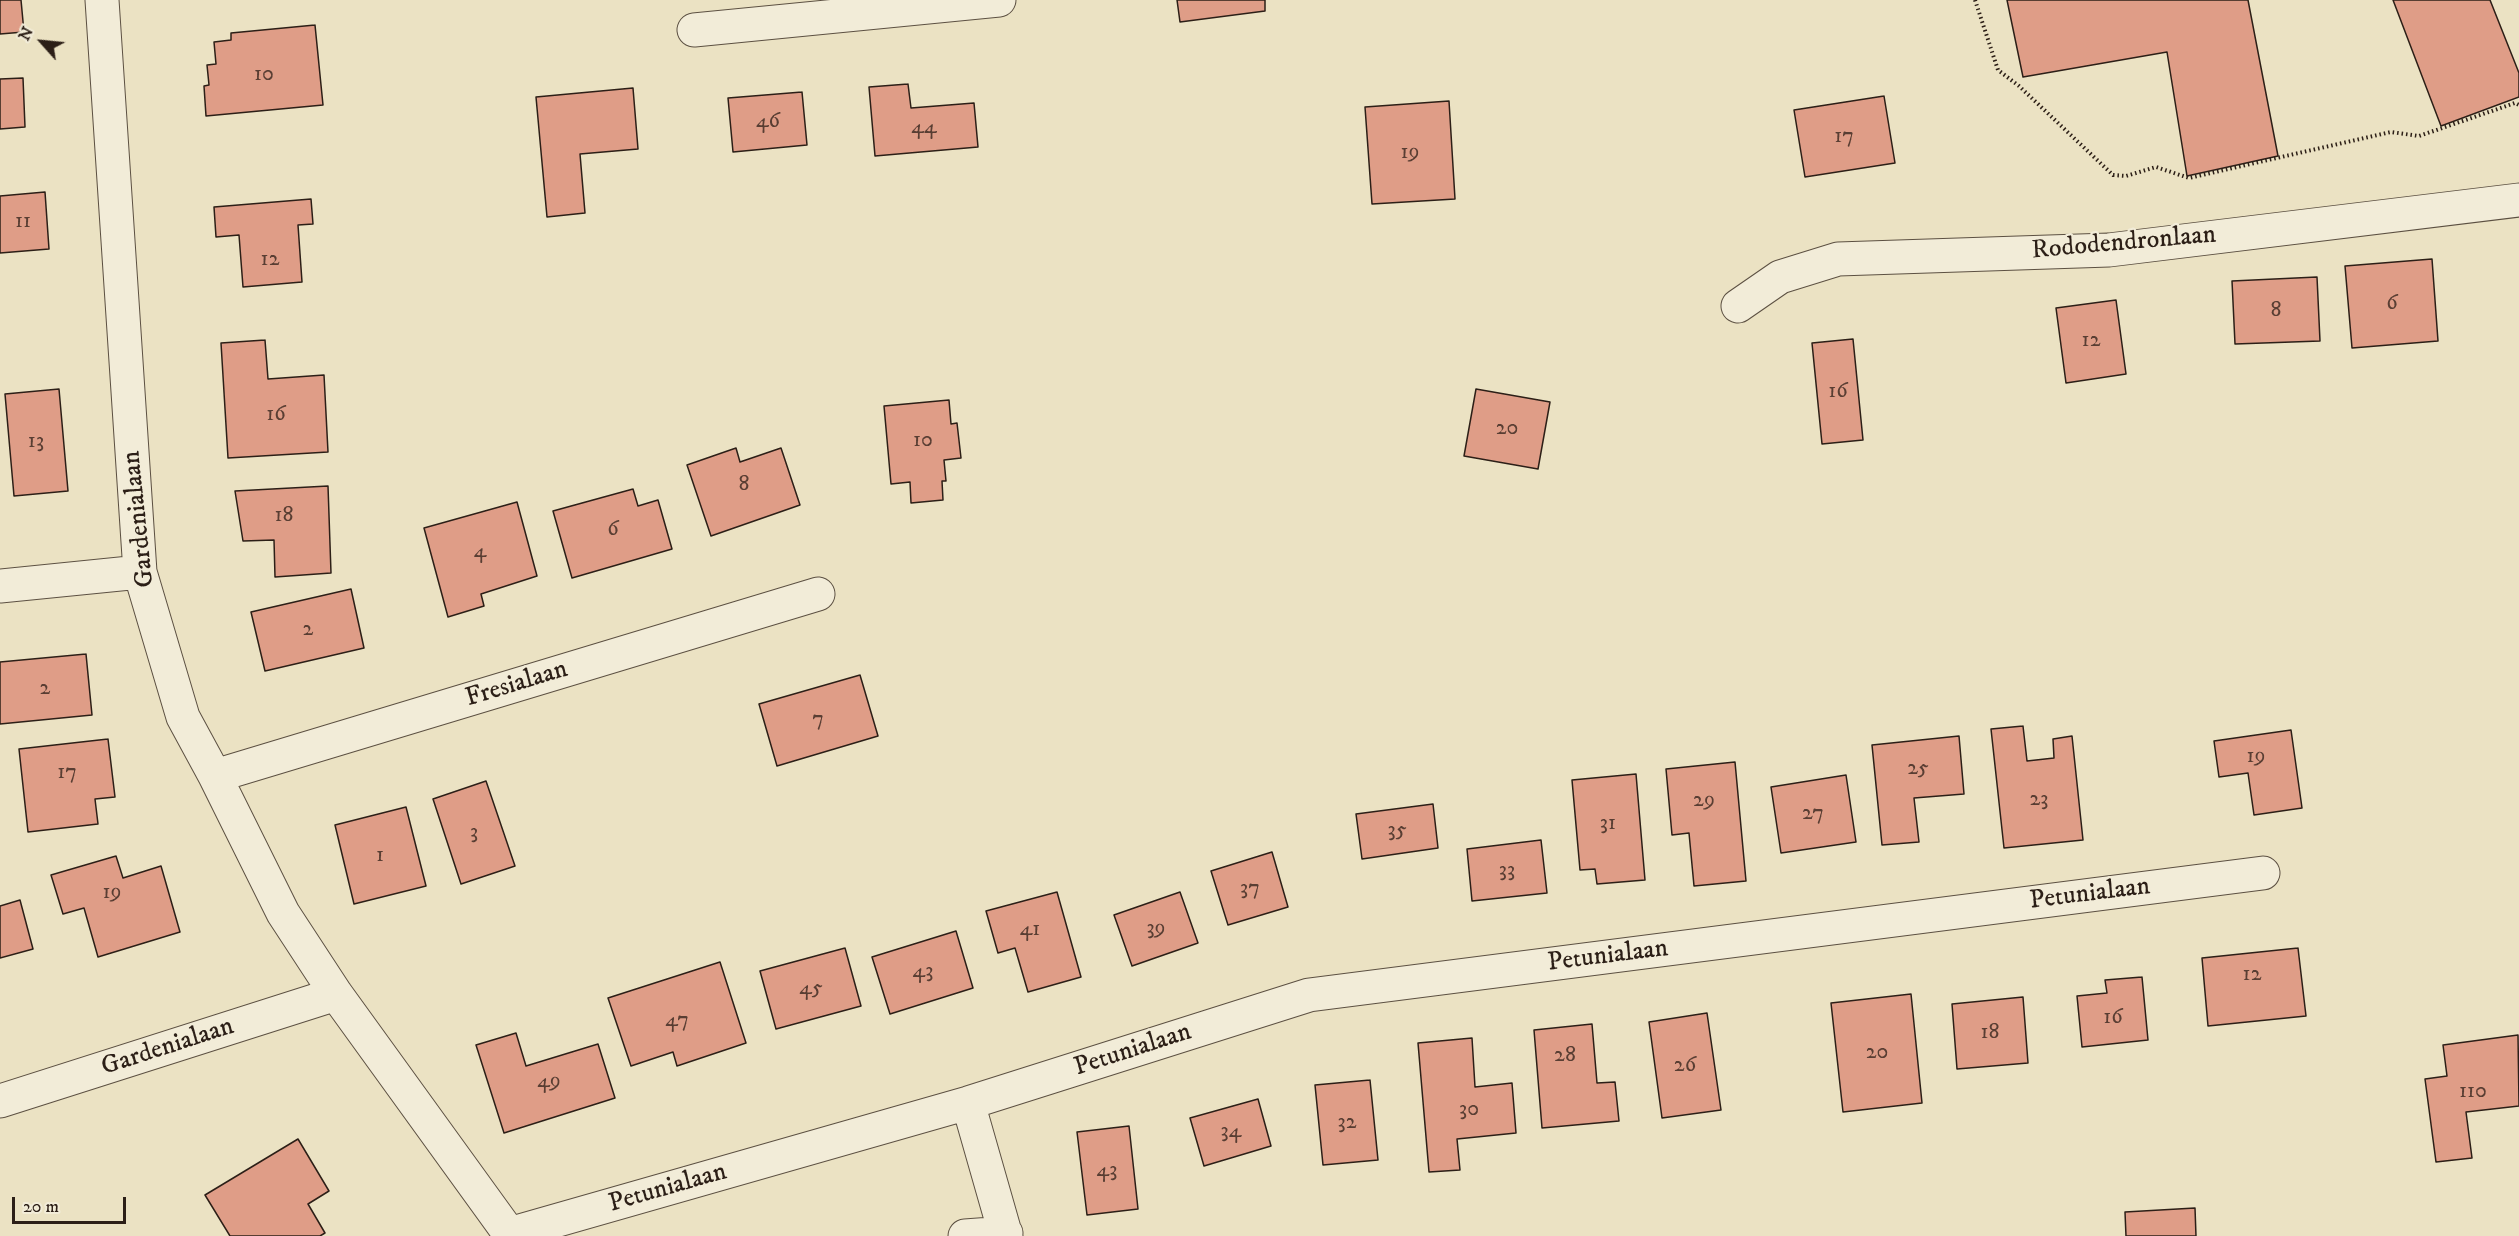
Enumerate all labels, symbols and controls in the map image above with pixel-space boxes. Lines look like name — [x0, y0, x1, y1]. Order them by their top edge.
north arrow — [12, 12, 72, 72]
text: N — [14, 23, 38, 44]
house number: 10 — [254, 62, 274, 88]
house number: 46 — [756, 109, 780, 135]
house number: 44 — [911, 115, 937, 141]
house number: 17 — [1834, 124, 1854, 150]
house number: 19 — [1401, 140, 1419, 166]
house number: 11 — [15, 209, 31, 235]
street label: Rododendronlaan — [2030, 220, 2218, 268]
house number: 12 — [261, 247, 279, 273]
house number: 6 — [2386, 291, 2398, 317]
house number: 8 — [2270, 298, 2282, 324]
house number: 12 — [2082, 328, 2100, 354]
house number: 16 — [1828, 379, 1848, 405]
house number: 16 — [266, 402, 286, 428]
house number: 20 — [1496, 416, 1518, 442]
house number: 10 — [913, 428, 933, 454]
house number: 13 — [28, 429, 44, 455]
street label: Gardenialaan — [117, 449, 163, 589]
house number: 8 — [738, 472, 750, 498]
house number: 18 — [274, 503, 294, 529]
house number: 6 — [607, 517, 619, 543]
house number: 4 — [474, 539, 486, 565]
house number: 2 — [303, 617, 313, 643]
street label: Fresialaan — [462, 655, 572, 715]
house number: 2 — [40, 676, 50, 702]
house number: 7 — [812, 707, 824, 733]
house number: 19 — [2247, 744, 2265, 770]
house number: 25 — [1907, 756, 1929, 782]
house number: 17 — [57, 760, 77, 786]
house number: 23 — [2029, 787, 2049, 813]
house number: 29 — [1693, 788, 1715, 814]
house number: 27 — [1802, 801, 1824, 827]
house number: 31 — [1600, 811, 1616, 837]
house number: 35 — [1387, 818, 1407, 844]
house number: 3 — [470, 820, 478, 846]
house number: 1 — [376, 843, 384, 869]
house number: 33 — [1499, 858, 1515, 884]
street label: Petunialaan — [2028, 872, 2152, 918]
house number: 37 — [1240, 876, 1260, 902]
house number: 19 — [103, 880, 121, 906]
house number: 39 — [1146, 916, 1166, 942]
house number: 41 — [1020, 917, 1040, 943]
street label: Petunialaan — [1546, 934, 1670, 980]
house number: 43 — [913, 959, 933, 985]
house number: 12 — [2243, 962, 2261, 988]
house number: 45 — [799, 976, 823, 1002]
house number: 16 — [2103, 1005, 2123, 1031]
house number: 47 — [665, 1008, 689, 1034]
street label: Gardenialaan — [98, 1012, 238, 1084]
street label: Petunialaan — [1071, 1017, 1195, 1085]
house number: 18 — [1980, 1020, 2000, 1046]
house number: 20 — [1866, 1040, 1888, 1066]
house number: 28 — [1554, 1043, 1576, 1069]
house number: 26 — [1674, 1053, 1696, 1079]
house number: 49 — [537, 1069, 561, 1095]
house number: 110 — [2459, 1079, 2487, 1105]
house number: 30 — [1459, 1097, 1479, 1123]
house number: 32 — [1337, 1110, 1357, 1136]
house number: 34 — [1221, 1119, 1241, 1145]
street label: Petunialaan — [605, 1157, 731, 1221]
house number: 43 — [1097, 1158, 1117, 1184]
scale bar — [15, 1185, 129, 1223]
text: 20 m — [23, 1196, 59, 1218]

